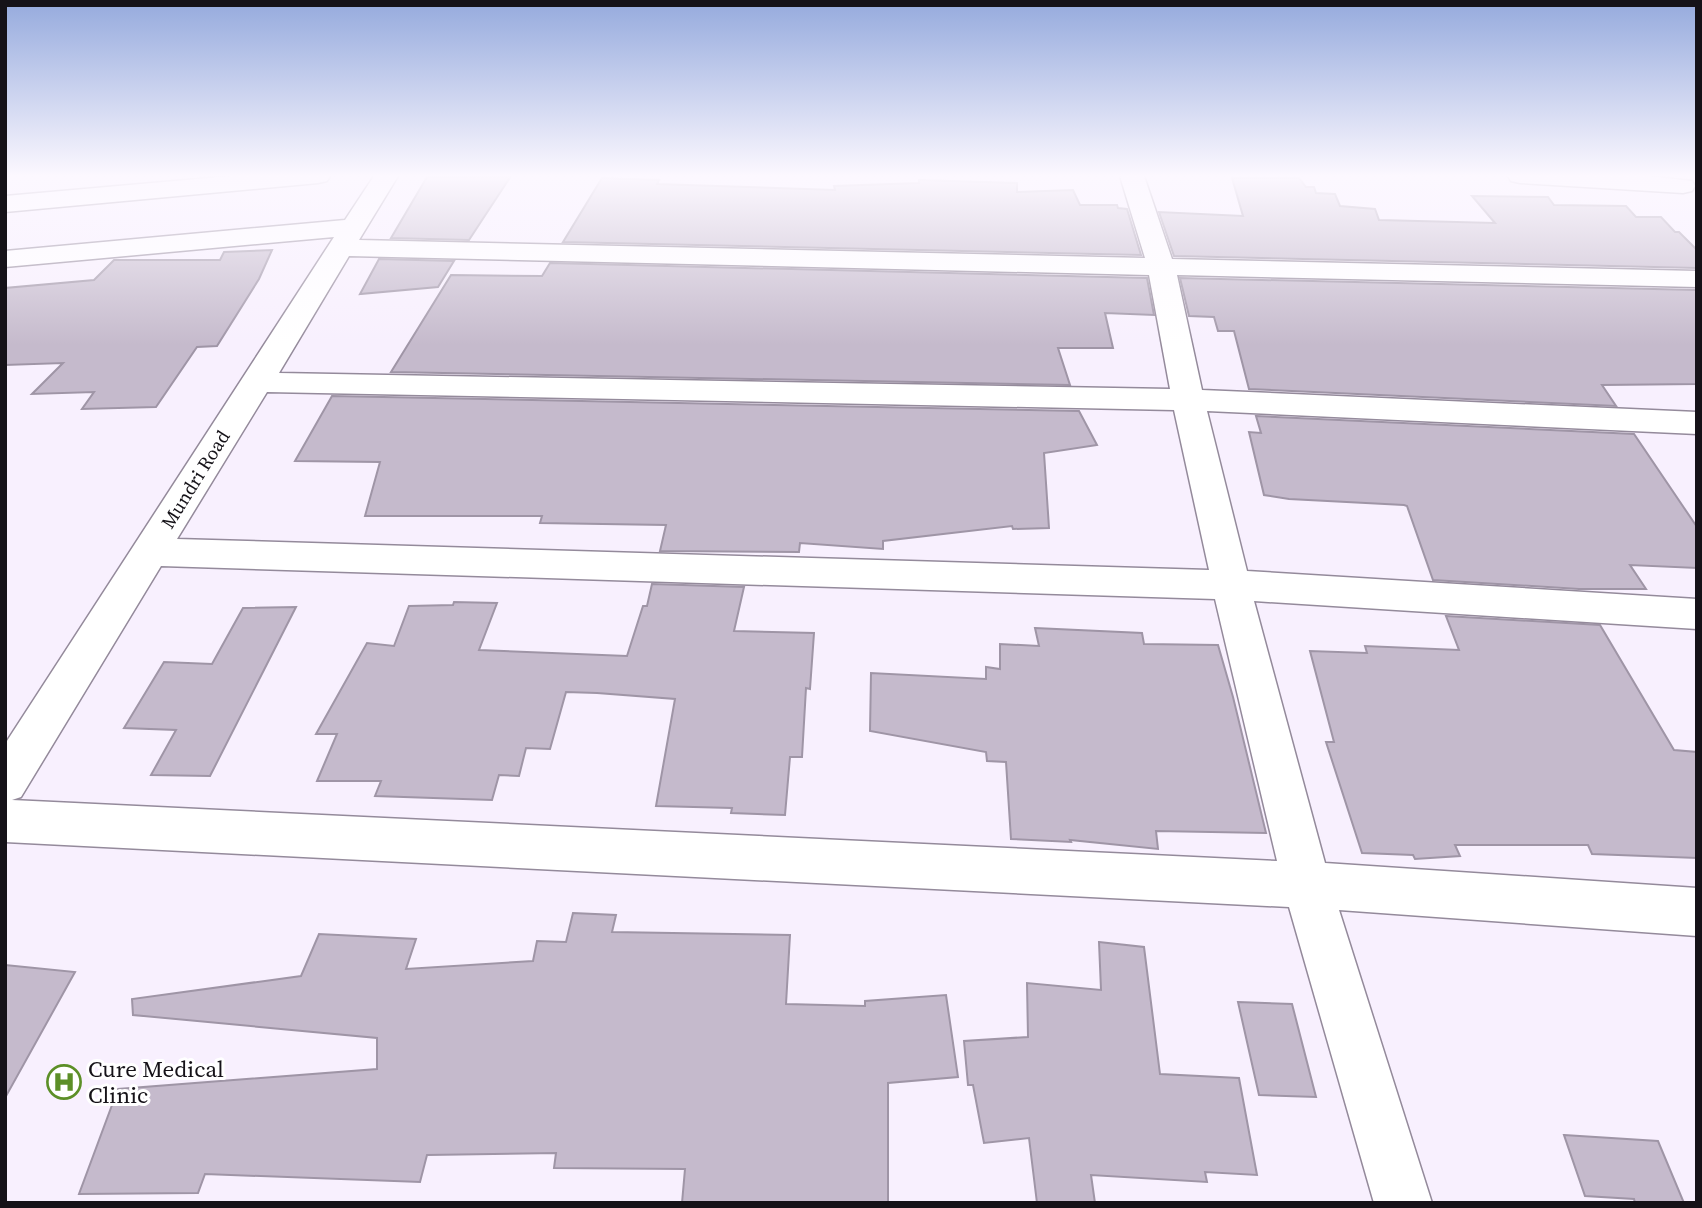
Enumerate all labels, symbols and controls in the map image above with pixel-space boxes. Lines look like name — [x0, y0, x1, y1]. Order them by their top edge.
street label: Mundri Road — [154, 425, 236, 533]
place label: Cure Medical Clinic — [88, 1053, 224, 1111]
hospital icon: Cure Medical Clinic — [45, 1063, 83, 1101]

